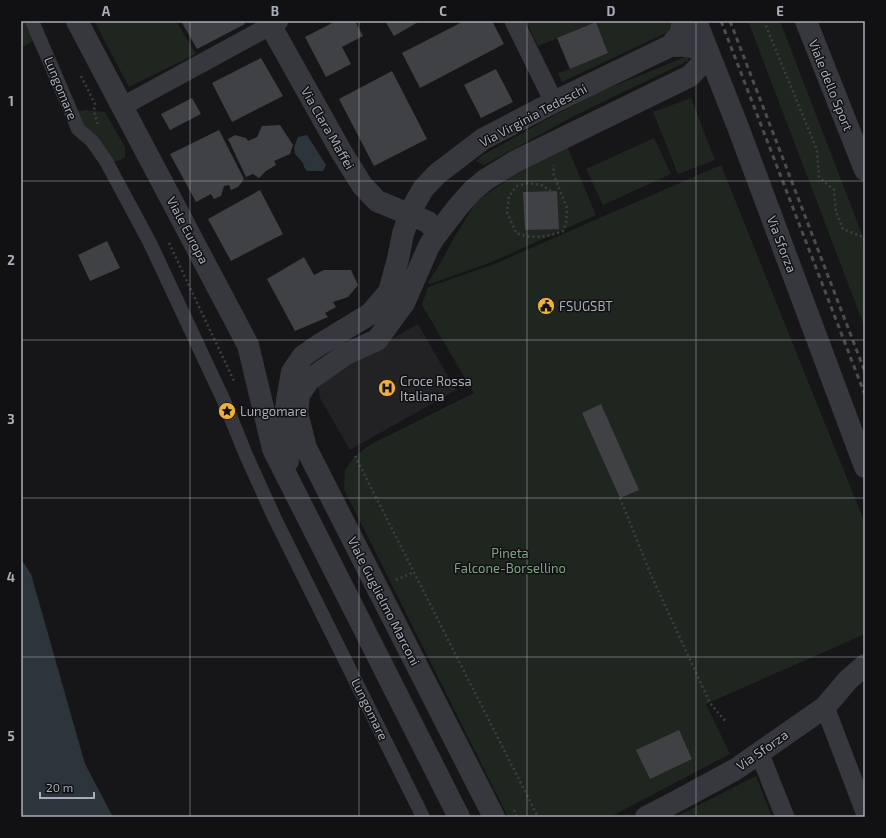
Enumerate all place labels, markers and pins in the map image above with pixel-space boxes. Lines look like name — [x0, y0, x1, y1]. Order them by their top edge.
public building icon: FSUGSBT — [536, 296, 556, 316]
place label: FSUGSBT — [559, 298, 613, 314]
place label: Croce Rossa Italiana — [400, 373, 472, 404]
hospital icon: Croce Rossa Italiana — [377, 378, 397, 398]
place icon: Lungomare — [217, 401, 237, 421]
place label: Lungomare — [240, 403, 307, 419]

